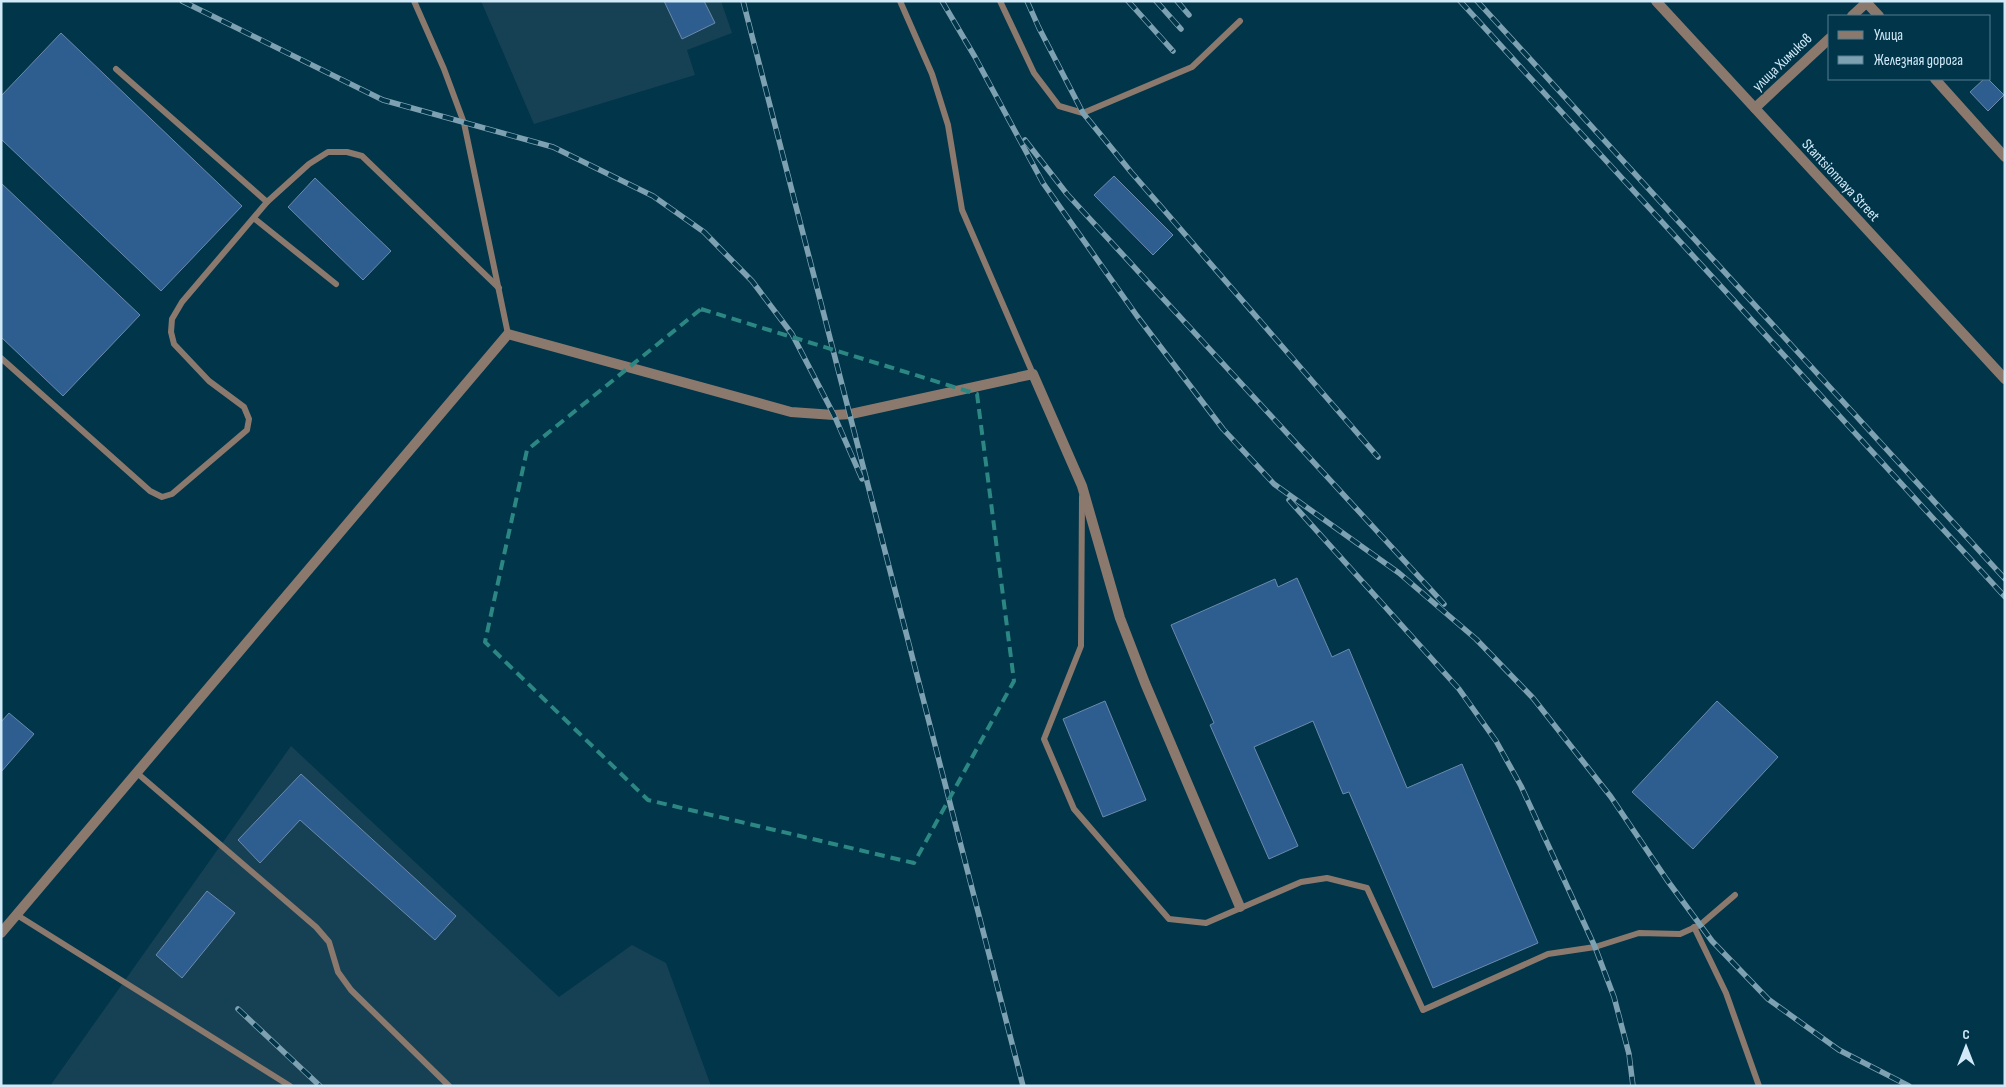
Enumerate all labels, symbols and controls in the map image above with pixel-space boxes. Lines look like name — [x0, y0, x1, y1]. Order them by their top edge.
legend — [1828, 15, 1991, 80]
text: Улица — [1874, 26, 1903, 45]
street label: улица Химиков — [1749, 29, 1816, 95]
text: Железная дорога — [1874, 51, 1963, 70]
street label: Stantsionnaya Street — [1798, 135, 1884, 226]
north arrow — [1941, 1022, 1991, 1072]
text: С — [1962, 1026, 1970, 1043]

